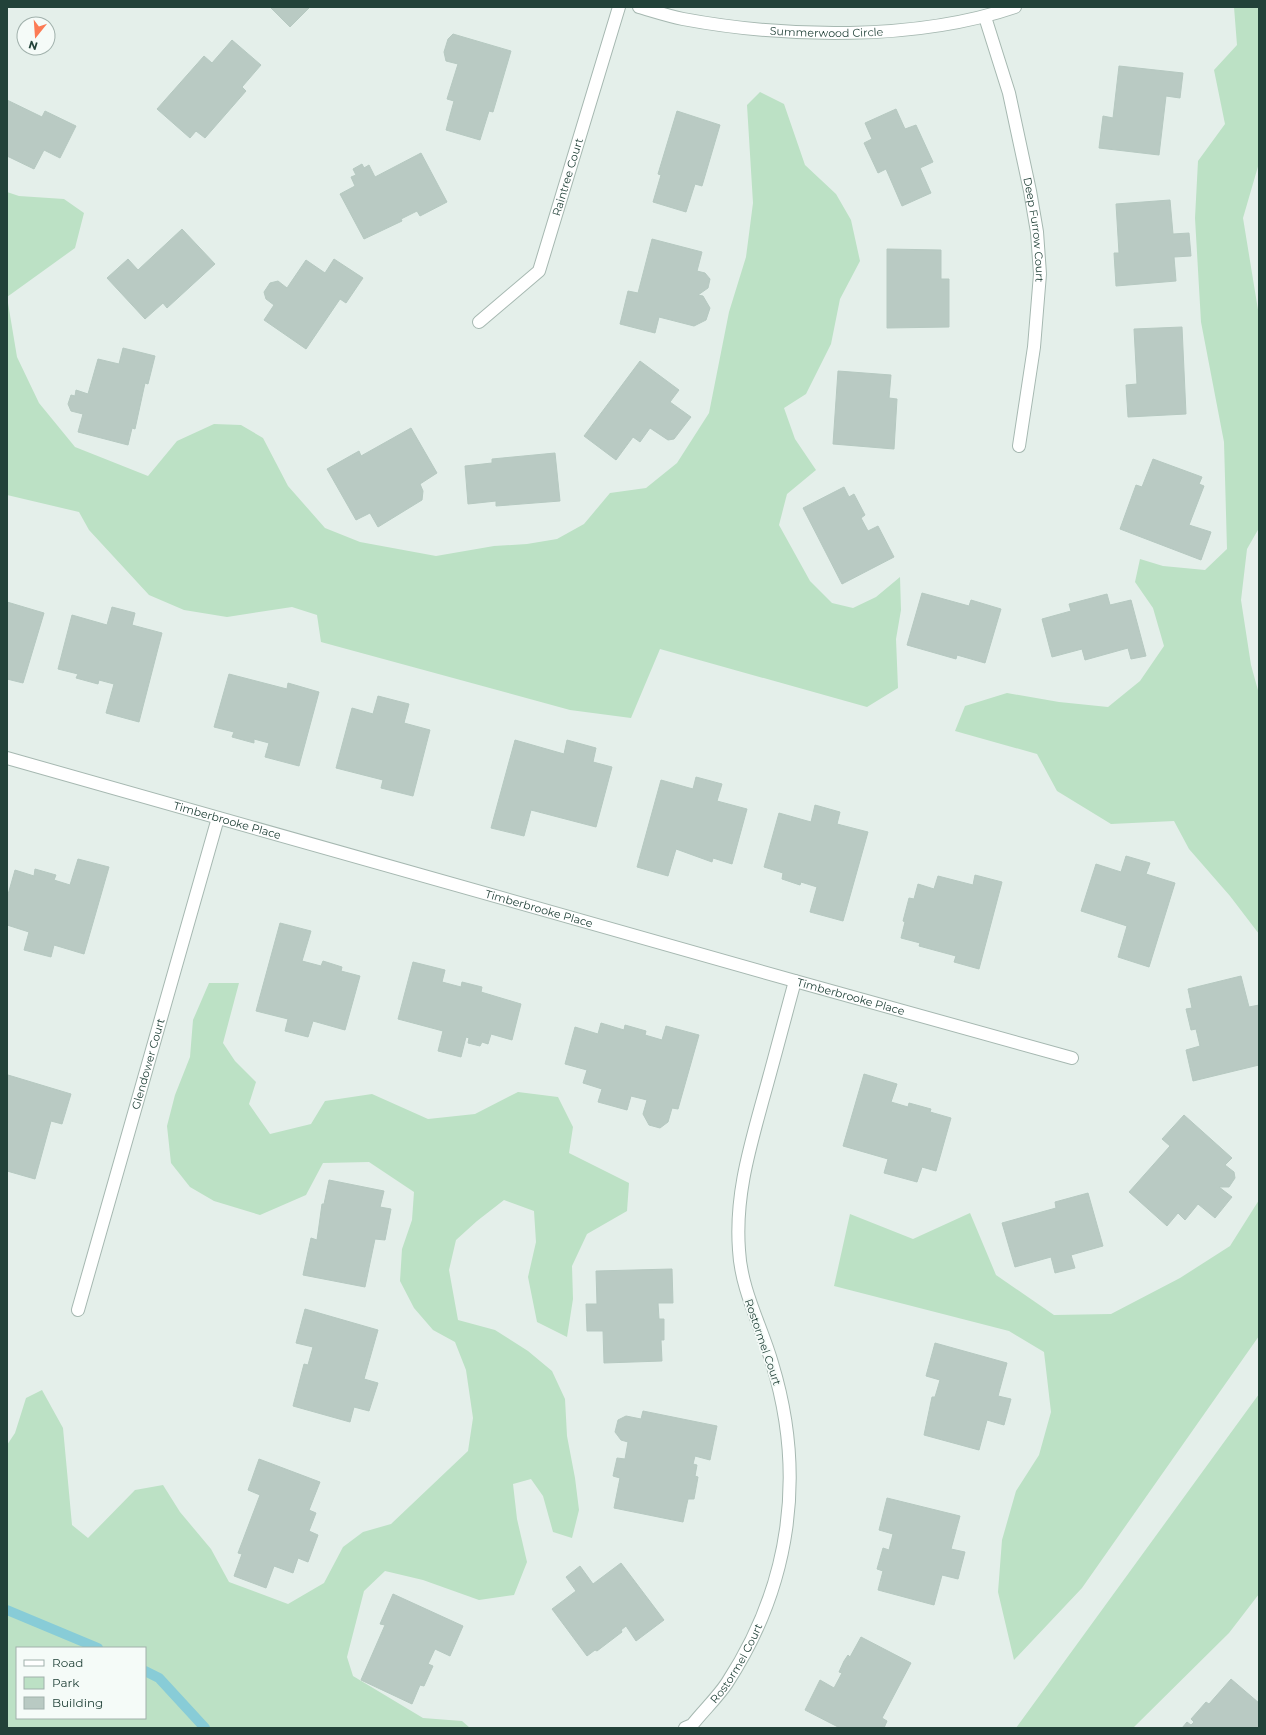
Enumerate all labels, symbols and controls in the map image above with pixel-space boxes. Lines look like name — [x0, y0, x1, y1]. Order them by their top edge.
north arrow — [16, 16, 56, 56]
street label: Summerwood Circle — [769, 23, 884, 40]
text: N — [27, 38, 39, 54]
street label: Raintree Court — [549, 136, 586, 218]
street label: Deep Furrow Court — [1020, 176, 1047, 283]
street label: Timberbrooke Place — [172, 799, 283, 842]
street label: Timberbrooke Place — [484, 887, 595, 931]
street label: Timberbrooke Place — [796, 975, 907, 1018]
street label: Glendower Court — [128, 1016, 168, 1111]
street label: Rostormel Court — [742, 1297, 785, 1388]
street label: Rostormel Court — [707, 1621, 766, 1706]
legend — [16, 1647, 146, 1719]
text: Road — [52, 1655, 83, 1670]
text: Park — [52, 1675, 80, 1690]
text: Building — [52, 1695, 103, 1710]

